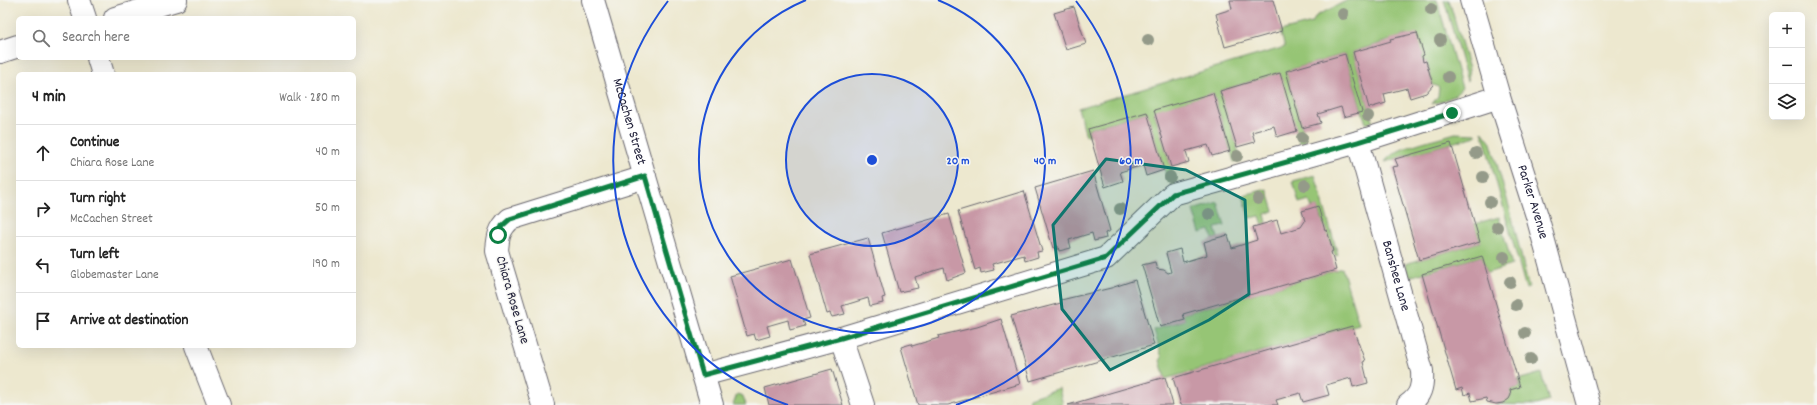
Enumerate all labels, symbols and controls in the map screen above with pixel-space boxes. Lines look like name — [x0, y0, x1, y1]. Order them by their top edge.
map controls — [1769, 12, 1805, 120]
button: + — [1769, 12, 1805, 48]
search box — [16, 16, 356, 60]
icon: search — [30, 27, 52, 49]
text: Search here — [62, 27, 130, 49]
button: − — [1769, 48, 1805, 84]
street label: McCachen Street — [607, 76, 651, 168]
button: layers — [1769, 84, 1805, 120]
text: 4 min — [32, 86, 66, 110]
text: Walk · 280 m — [279, 89, 340, 108]
route end — [1443, 104, 1461, 122]
text: Continue — [70, 132, 119, 154]
icon: ahead — [32, 142, 54, 164]
text: 40 m — [316, 143, 340, 162]
centre of rings — [865, 153, 879, 167]
text: 20 m — [947, 153, 969, 170]
text: 40 m — [1034, 153, 1056, 170]
text: 60 m — [1119, 153, 1143, 170]
text: Chiara Rose Lane — [70, 154, 154, 173]
street label: Parker Avenue — [1511, 162, 1553, 241]
text: Turn right — [70, 188, 126, 210]
icon: right — [32, 198, 54, 220]
text: 50 m — [315, 199, 340, 218]
text: McCachen Street — [70, 210, 153, 229]
route start — [489, 226, 507, 244]
street label: Banshee Lane — [1376, 238, 1415, 313]
text: Turn left — [70, 244, 119, 266]
icon: left — [32, 254, 54, 276]
street label: Chiara Rose Lane — [490, 254, 534, 346]
text: 190 m — [312, 255, 340, 274]
text: Globemaster Lane — [70, 266, 159, 285]
icon: arrive — [32, 310, 54, 332]
text: Arrive at destination — [70, 310, 188, 332]

